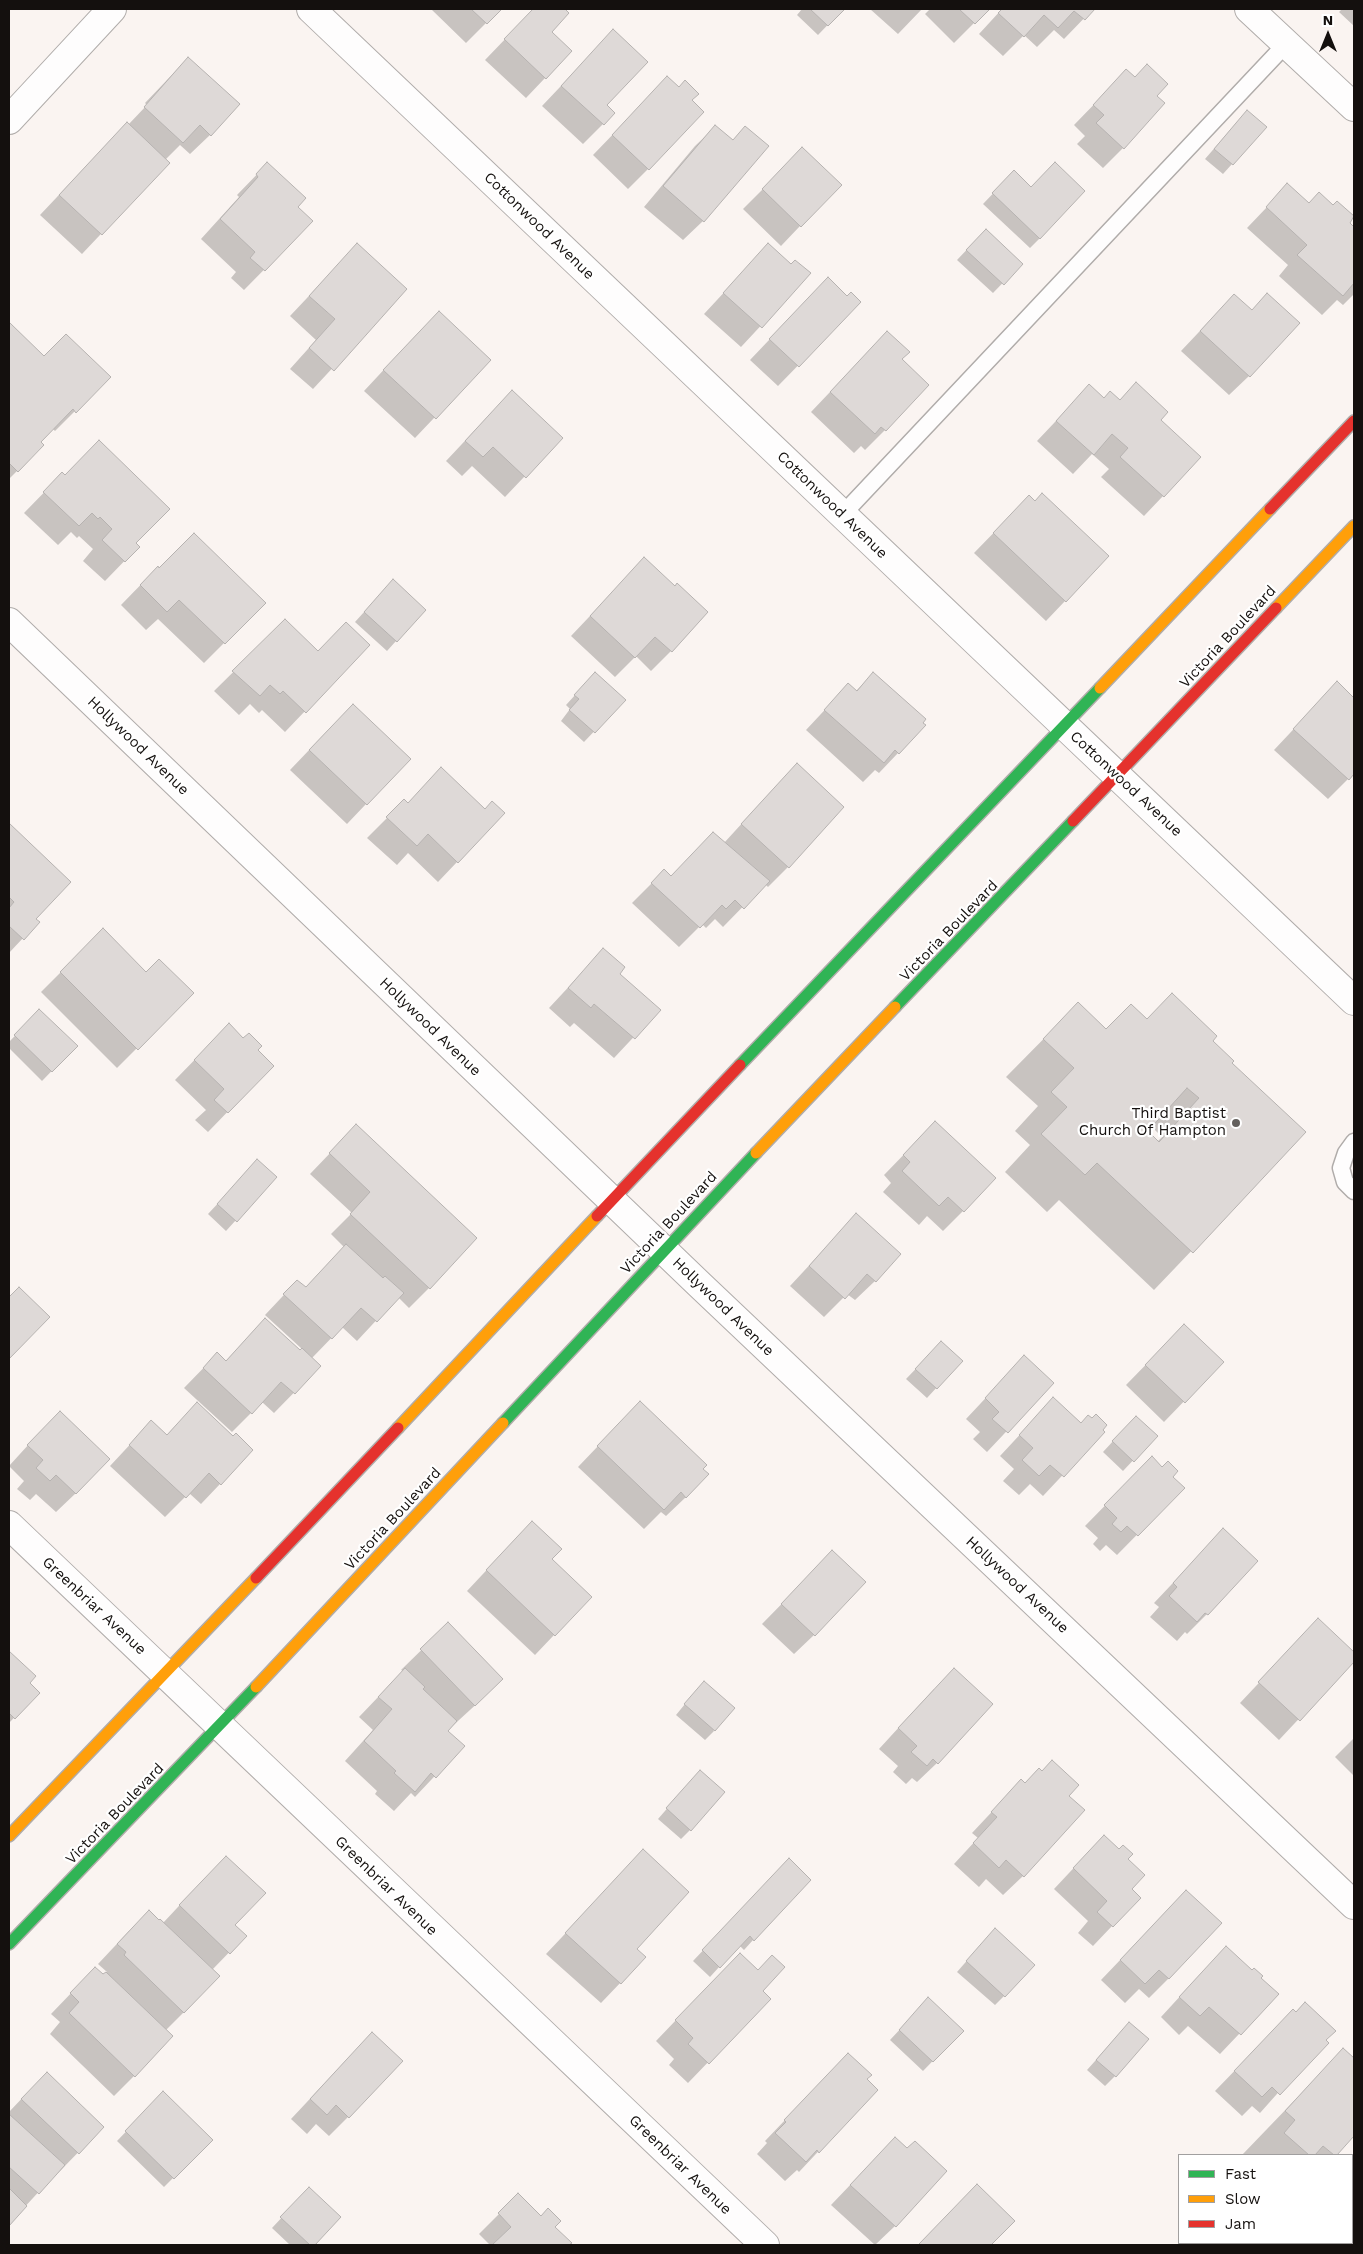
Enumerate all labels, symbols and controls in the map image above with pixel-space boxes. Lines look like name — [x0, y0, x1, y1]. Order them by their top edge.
north arrow — [1303, 10, 1353, 60]
text: N — [1323, 12, 1333, 28]
street label: Cottonwood Avenue — [480, 169, 598, 283]
street label: Cottonwood Avenue — [773, 448, 891, 562]
street label: Victoria Boulevard — [1176, 582, 1280, 692]
street label: Hollywood Avenue — [83, 693, 193, 799]
street label: Cottonwood Avenue — [1066, 727, 1186, 841]
street label: Victoria Boulevard — [896, 877, 1002, 985]
street label: Hollywood Avenue — [375, 974, 485, 1080]
place label: Third Baptist Church Of Hampton — [1079, 1105, 1226, 1140]
marker: Third Baptist Church Of Hampton — [1230, 1117, 1242, 1129]
street label: Victoria Boulevard — [617, 1168, 721, 1278]
street label: Hollywood Avenue — [668, 1254, 778, 1360]
street label: Victoria Boulevard — [341, 1464, 445, 1574]
street label: Hollywood Avenue — [962, 1533, 1072, 1637]
street label: Greenbriar Avenue — [38, 1553, 150, 1659]
street label: Victoria Boulevard — [62, 1760, 168, 1868]
street label: Greenbriar Avenue — [331, 1832, 441, 1940]
street label: Greenbriar Avenue — [625, 2111, 735, 2219]
legend — [1178, 2154, 1353, 2244]
text: Fast — [1225, 2165, 1256, 2183]
text: Slow — [1225, 2190, 1261, 2208]
text: Jam — [1225, 2215, 1256, 2233]

